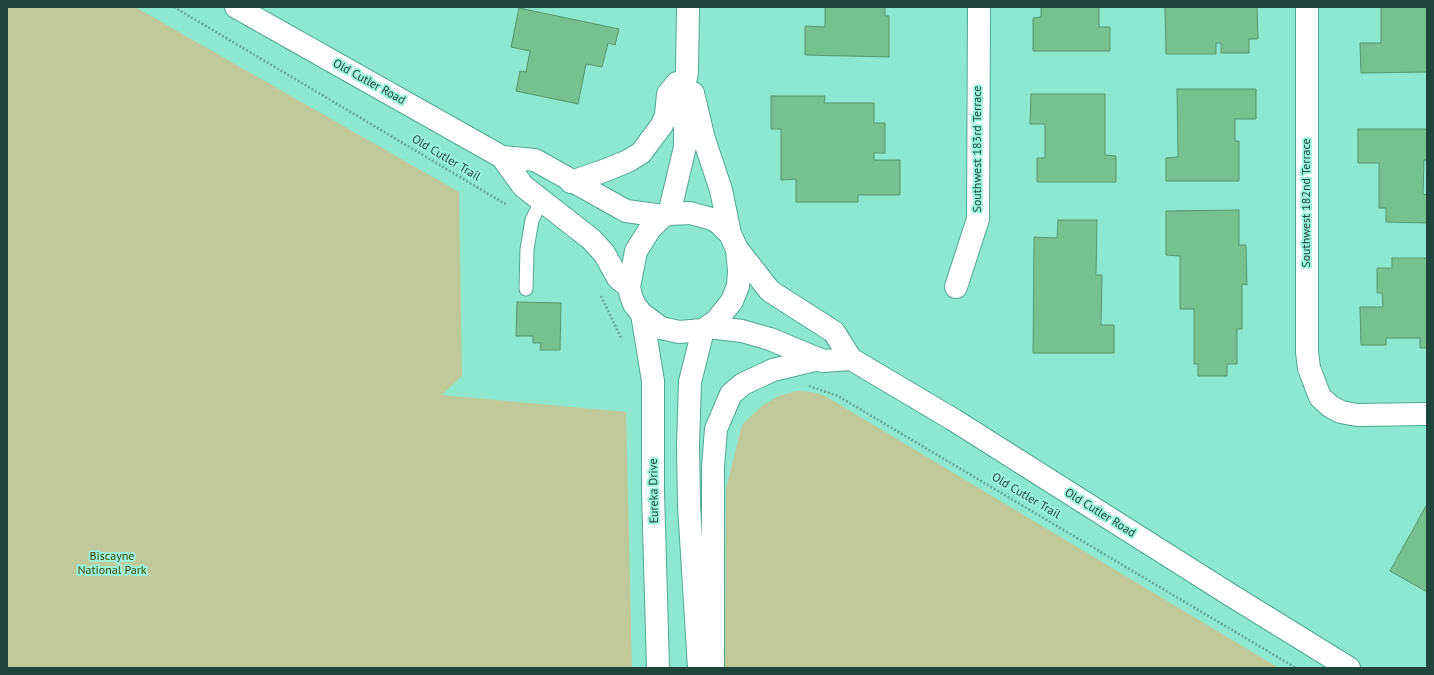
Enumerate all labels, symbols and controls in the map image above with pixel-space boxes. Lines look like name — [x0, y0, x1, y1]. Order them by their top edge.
street label: Old Cutler Road — [330, 56, 408, 108]
street label: Southwest 183rd Terrace — [971, 86, 985, 212]
street label: Old Cutler Trail — [409, 132, 483, 184]
street label: Southwest 182nd Terrace — [1300, 138, 1314, 268]
street label: Eureka Drive — [646, 458, 662, 524]
street label: Old Cutler Trail — [989, 470, 1063, 522]
street label: Old Cutler Road — [1062, 485, 1138, 541]
park label: Biscayne National Park — [77, 550, 147, 578]

